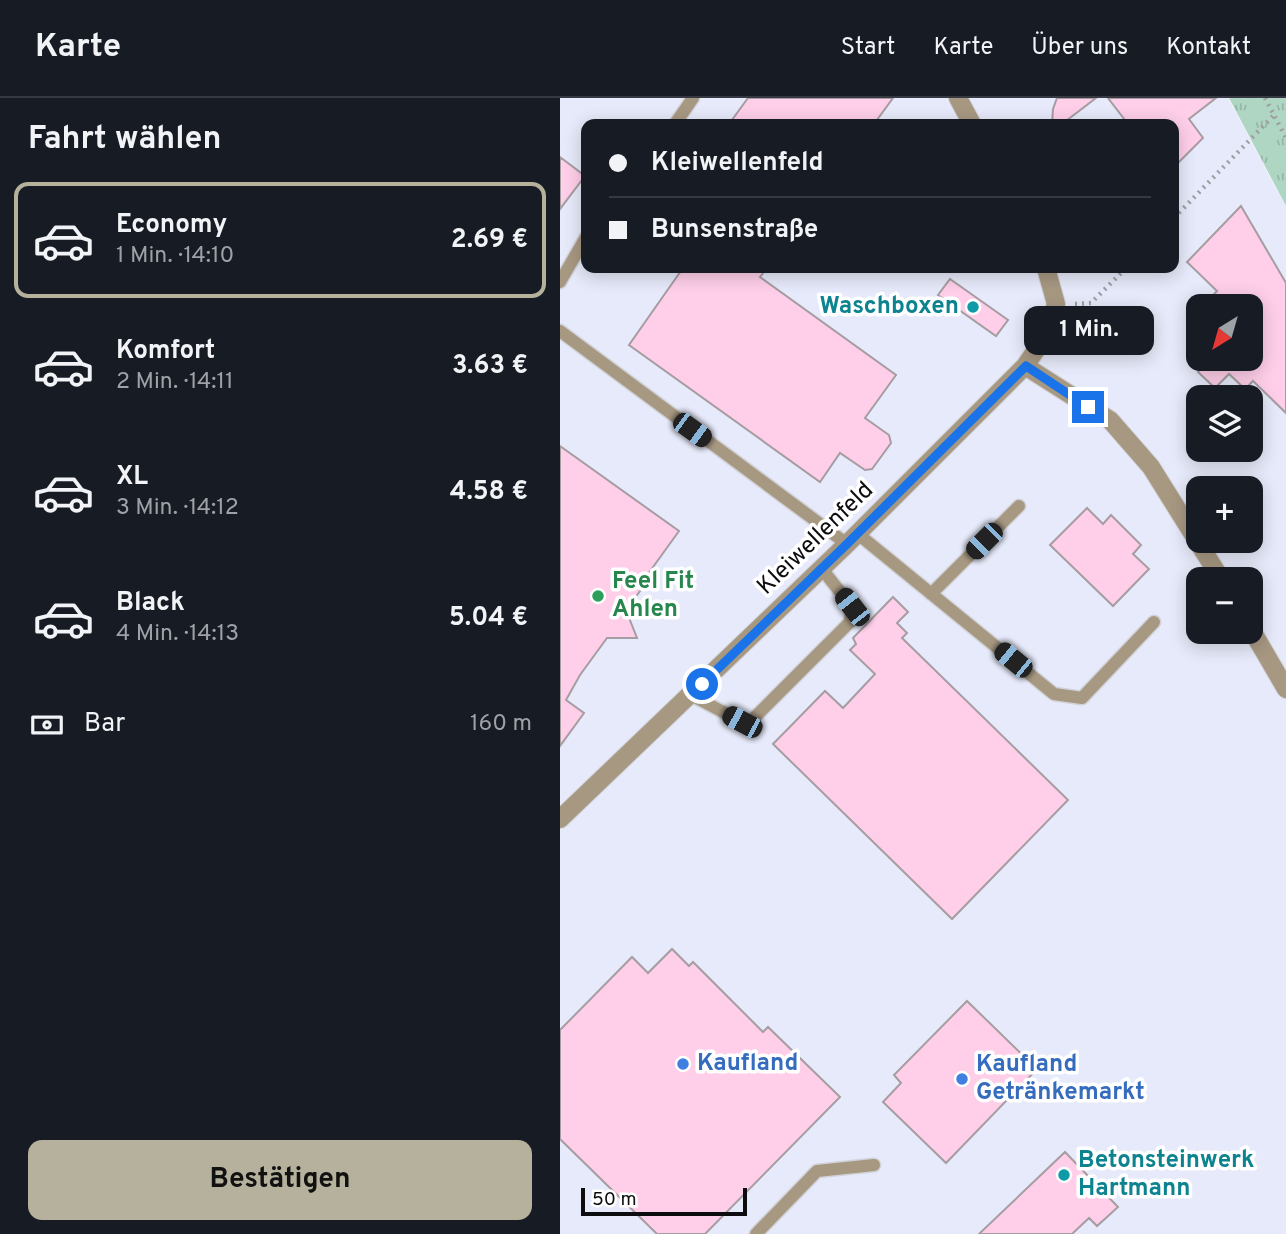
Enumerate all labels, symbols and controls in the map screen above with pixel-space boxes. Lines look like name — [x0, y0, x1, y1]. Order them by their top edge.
text: Karte — [35, 27, 121, 69]
text: Start — [841, 33, 895, 63]
text: Karte — [933, 33, 993, 63]
text: Über uns — [1031, 33, 1128, 63]
text: Kontakt — [1166, 33, 1251, 63]
text: Fahrt wählen — [28, 120, 221, 160]
text: Kleiwellenfeld — [651, 147, 824, 180]
icon: car — [32, 209, 95, 272]
text: Economy — [116, 209, 227, 242]
text: Bunsenstraße — [651, 214, 818, 247]
text: 2.69 € — [451, 224, 528, 257]
text: 1 Min. · 14:10 — [116, 242, 234, 271]
place label: Waschboxen — [819, 292, 959, 322]
north arrow — [1186, 294, 1264, 371]
map controls — [1186, 294, 1263, 644]
marker: Waschboxen — [965, 299, 981, 315]
callout: 1 Min. — [1023, 306, 1153, 354]
text: 1 Min. — [1059, 316, 1119, 345]
icon: car — [32, 335, 95, 398]
text: Komfort — [116, 335, 215, 368]
text: 3.63 € — [452, 350, 528, 383]
text: 2 Min. · 14:11 — [116, 368, 234, 397]
button: layers — [1186, 385, 1263, 462]
route end — [1072, 391, 1104, 423]
car — [669, 409, 716, 451]
icon: car — [32, 461, 95, 524]
text: XL — [116, 461, 148, 494]
text: 4.58 € — [450, 476, 528, 509]
street label: Kleiwellenfeld — [752, 476, 880, 602]
button: + — [1186, 476, 1263, 553]
text: 3 Min. · 14:12 — [116, 494, 239, 523]
car — [962, 519, 1007, 563]
place label: Feel Fit Ahlen — [612, 567, 694, 625]
button: − — [1186, 567, 1263, 644]
car — [831, 584, 874, 630]
icon: car — [32, 587, 95, 650]
text: Black — [116, 587, 185, 620]
marker: Feel Fit Ahlen — [590, 588, 606, 604]
text: 5.04 € — [449, 602, 528, 635]
text: 4 Min. · 14:13 — [116, 620, 239, 649]
car — [991, 639, 1036, 681]
route start — [686, 668, 718, 700]
car — [719, 703, 766, 741]
icon: cash — [28, 706, 66, 744]
text: Bar — [84, 708, 125, 741]
text: 160 m — [470, 710, 532, 739]
place label: Kaufland — [697, 1049, 798, 1079]
place label: Kaufland Getränkemarkt — [976, 1050, 1145, 1108]
marker: Kaufland — [675, 1056, 691, 1072]
marker: Kaufland Getränkemarkt — [954, 1071, 970, 1087]
button: Bestätigen — [28, 1140, 532, 1220]
place label: Betonsteinwerk Hartmann — [1078, 1146, 1254, 1204]
marker: Betonsteinwerk Hartmann — [1056, 1167, 1072, 1183]
scale bar — [581, 1185, 747, 1217]
text: 50 m — [592, 1188, 637, 1212]

